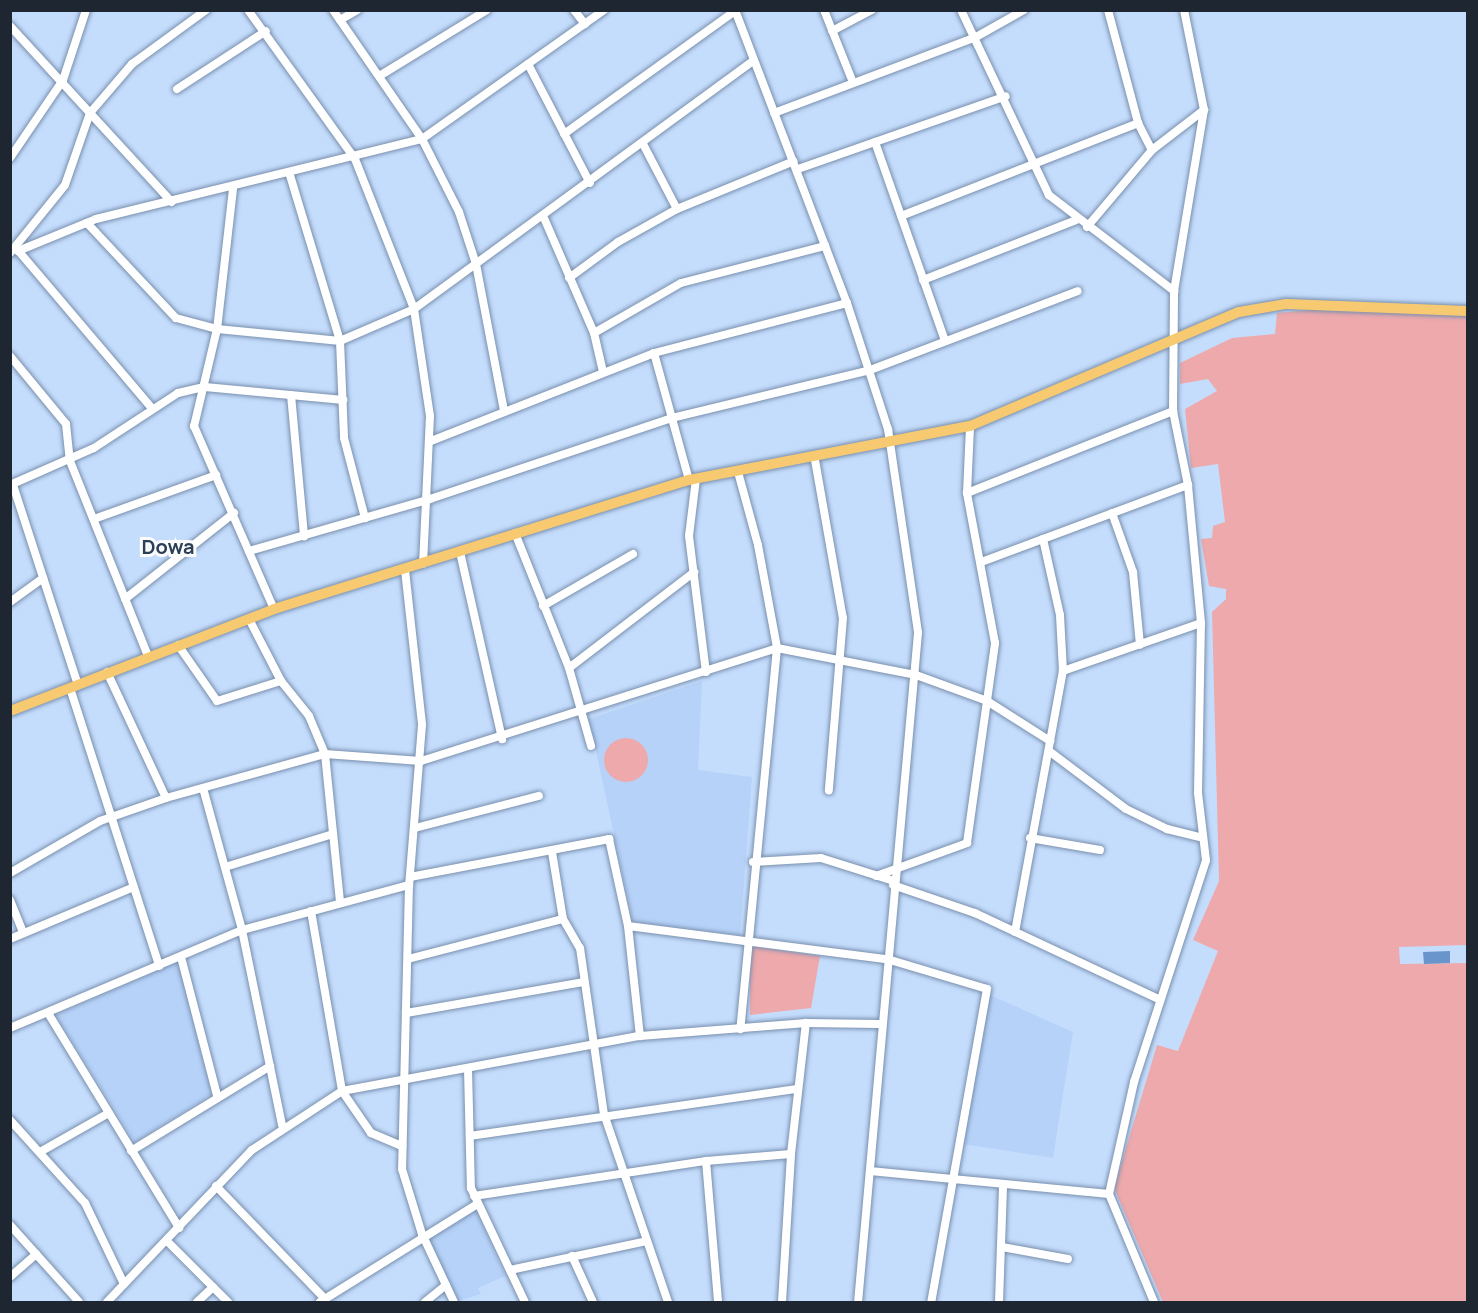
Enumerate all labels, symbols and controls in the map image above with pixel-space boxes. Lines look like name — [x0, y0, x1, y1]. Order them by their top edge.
district label: Dowa — [142, 534, 194, 558]

